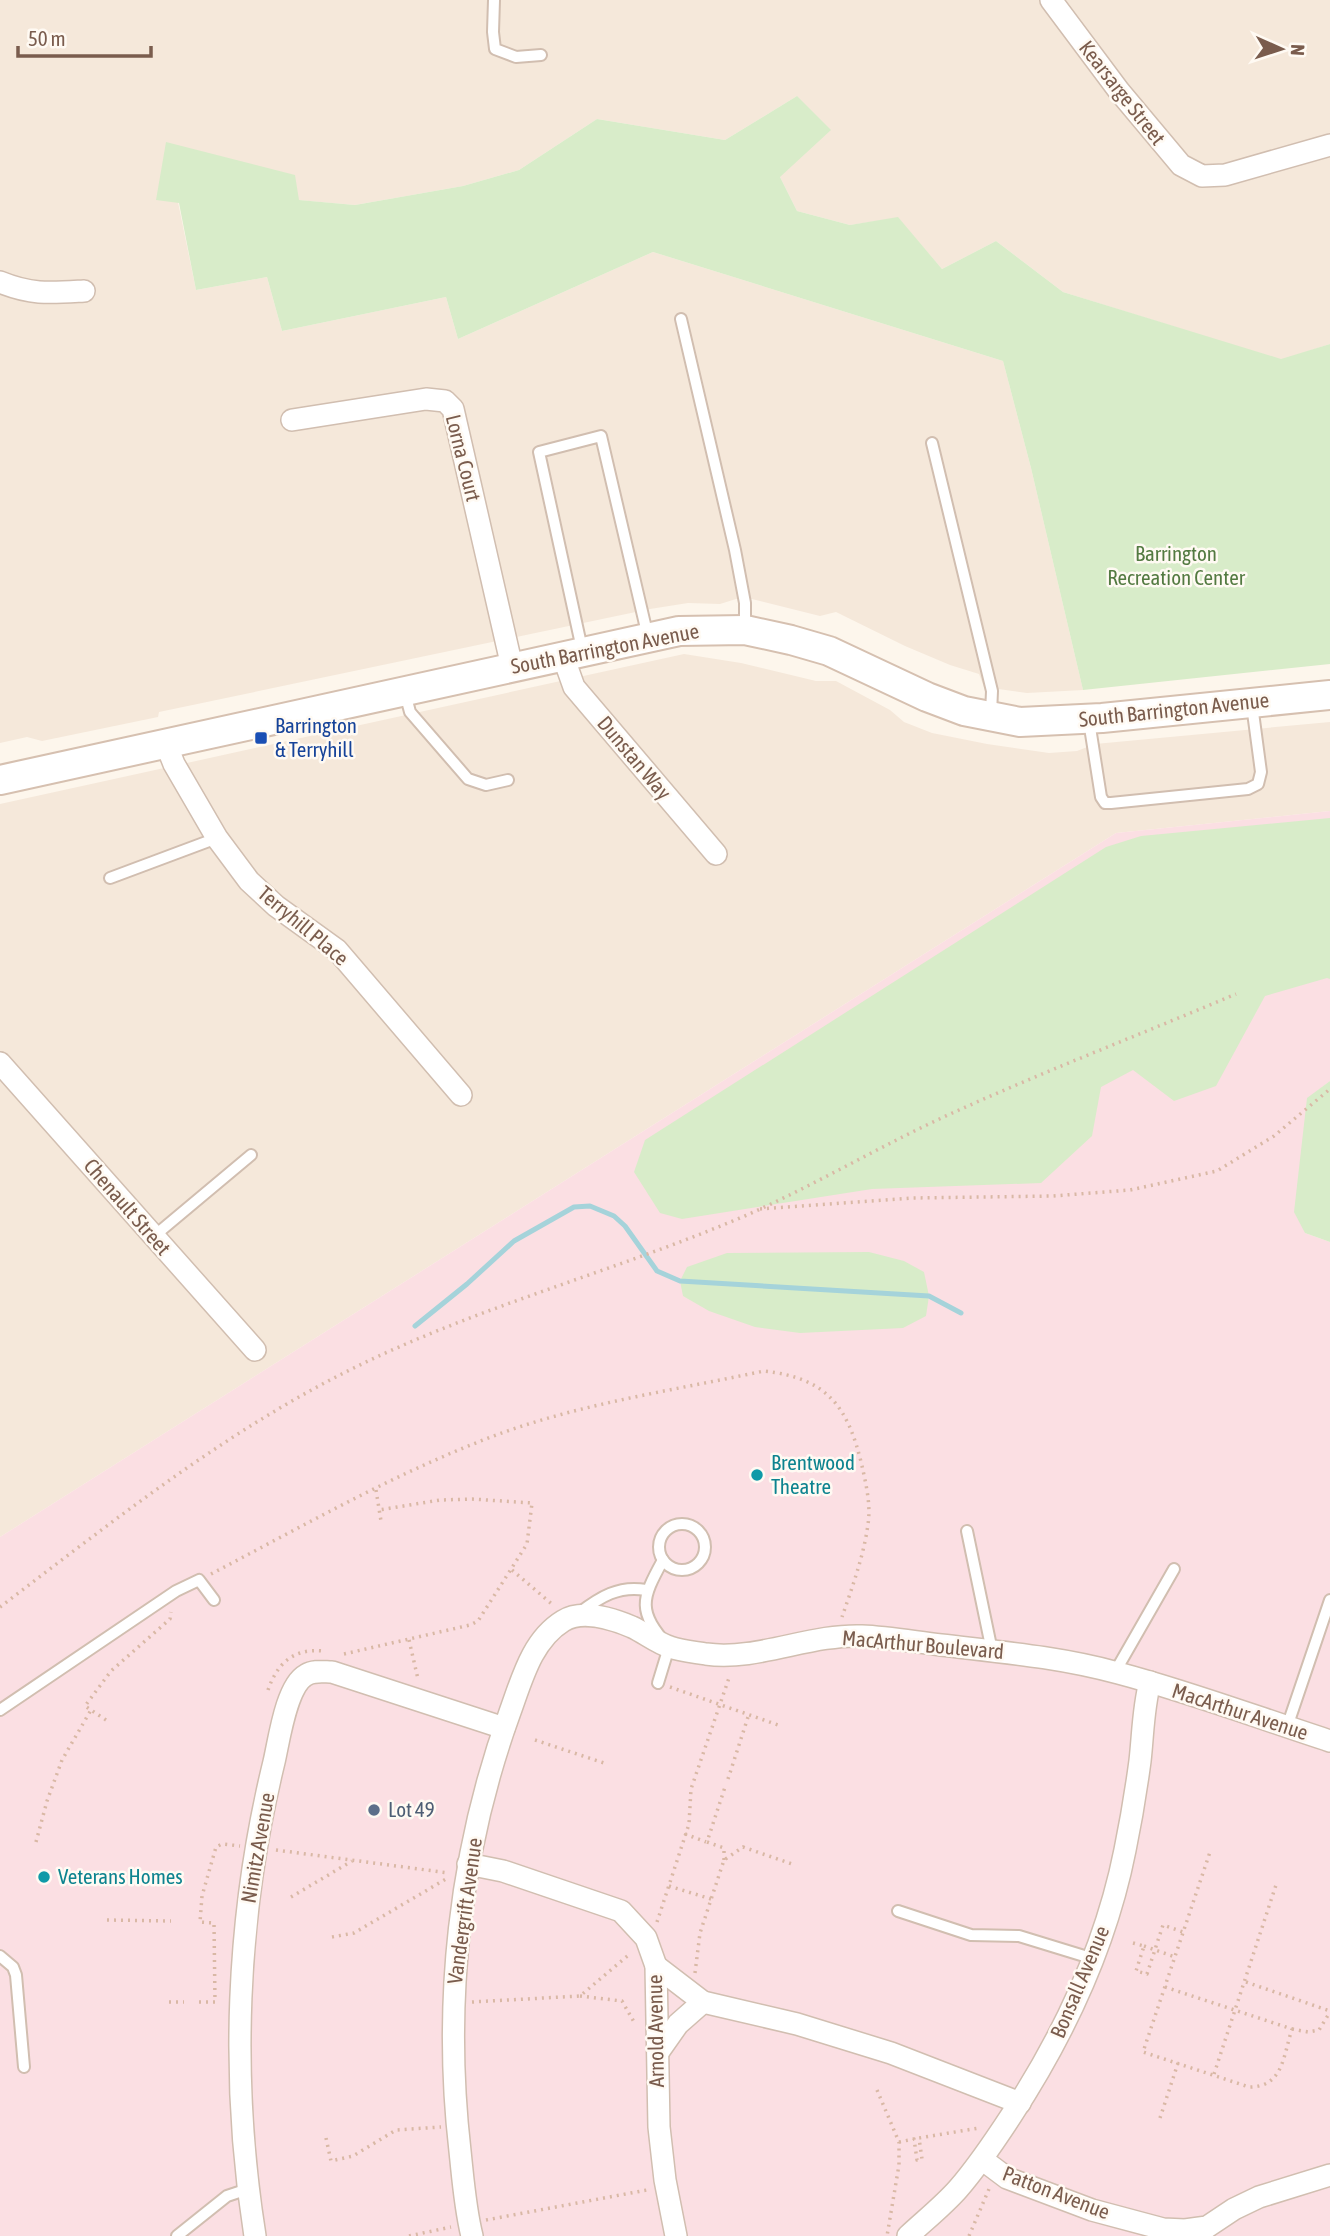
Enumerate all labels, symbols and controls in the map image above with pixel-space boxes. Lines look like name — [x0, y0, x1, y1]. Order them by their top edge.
scale bar — [18, 14, 150, 58]
north arrow — [1246, 14, 1316, 84]
text: 50 m — [28, 26, 66, 50]
street label: Kearsarge Street — [1075, 36, 1171, 149]
text: N — [1287, 44, 1309, 56]
street label: Lorna Court — [442, 412, 486, 504]
park label: Barrington Recreation Center — [1107, 541, 1246, 589]
street label: South Barrington Avenue — [509, 618, 701, 678]
street label: South Barrington Avenue — [1078, 687, 1270, 731]
street label: Dunstan Way — [593, 711, 677, 804]
place label: Barrington & Terryhill — [275, 713, 357, 761]
marker: Barrington & Terryhill — [253, 730, 269, 746]
street label: Terryhill Place — [254, 881, 354, 970]
street label: Chenault Street — [79, 1153, 176, 1259]
place label: Brentwood Theatre — [771, 1450, 855, 1498]
marker: Brentwood Theatre — [749, 1467, 765, 1483]
street label: MacArthur Boulevard — [841, 1625, 1005, 1663]
street label: MacArthur Avenue — [1169, 1678, 1311, 1744]
street label: Nimitz Avenue — [235, 1791, 279, 1905]
place label: Lot 49 — [388, 1797, 435, 1821]
marker: Lot 49 — [366, 1802, 382, 1818]
street label: Vandergrift Avenue — [442, 1836, 486, 1986]
place label: Veterans Homes — [58, 1864, 183, 1888]
marker: Veterans Homes — [36, 1869, 52, 1885]
street label: Bonsall Avenue — [1045, 1922, 1113, 2041]
street label: Arnold Avenue — [642, 1974, 668, 2088]
street label: Patton Avenue — [1000, 2161, 1113, 2223]

